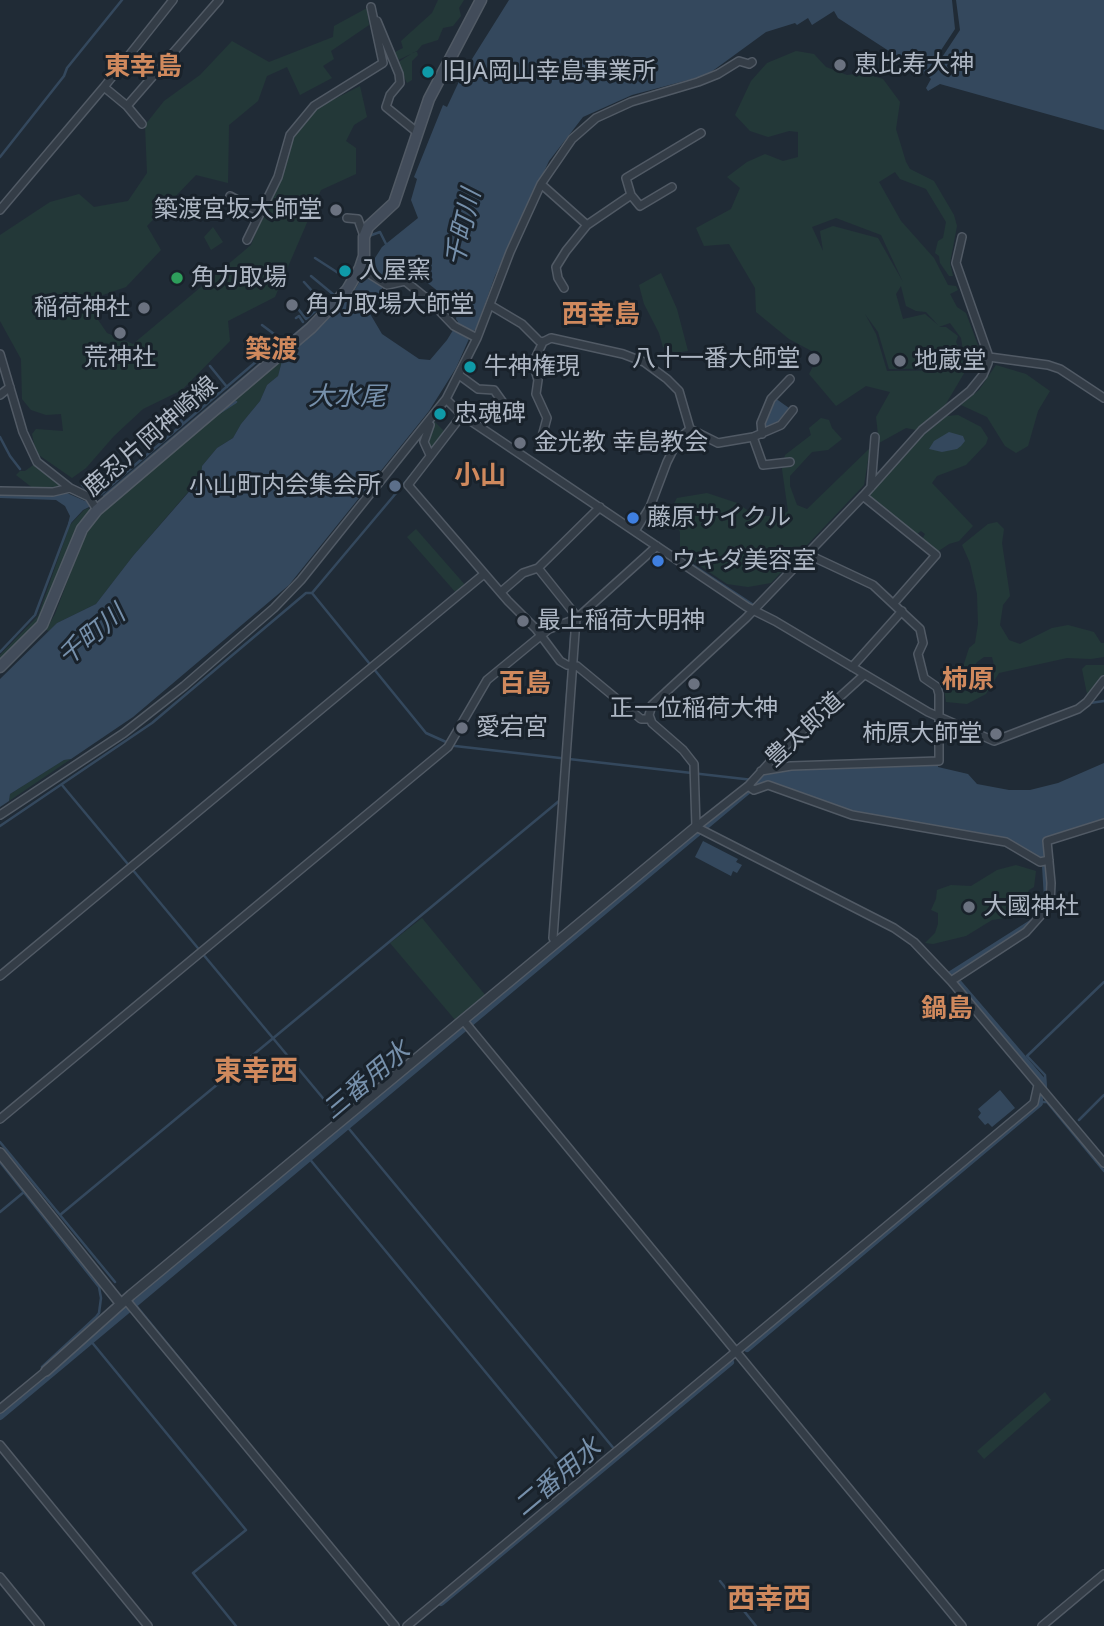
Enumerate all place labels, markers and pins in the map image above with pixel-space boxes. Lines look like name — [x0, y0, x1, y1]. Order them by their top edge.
place label: 恵比寿大神 — [854, 51, 974, 79]
marker: 恵比寿大神 — [832, 57, 848, 73]
place label: 旧JA岡山幸島事業所 — [442, 58, 656, 86]
marker: 旧JA岡山幸島事業所 — [420, 64, 436, 80]
place label: 築渡宮坂大師堂 — [154, 196, 322, 224]
marker: 築渡宮坂大師堂 — [328, 202, 344, 218]
place label: 入屋窯 — [359, 257, 431, 285]
marker: 入屋窯 — [337, 263, 353, 279]
place label: 角力取場 — [191, 264, 287, 292]
marker: 角力取場 — [169, 270, 185, 286]
place label: 角力取場大師堂 — [306, 291, 474, 319]
place label: 稲荷神社 — [34, 294, 130, 322]
marker: 角力取場大師堂 — [284, 297, 300, 313]
marker: 稲荷神社 — [136, 300, 152, 316]
marker: 荒神社 — [112, 325, 128, 341]
place label: 荒神社 — [84, 344, 156, 372]
place label: 八十一番大師堂 — [632, 345, 800, 373]
place label: 地蔵堂 — [914, 347, 986, 375]
marker: 八十一番大師堂 — [806, 351, 822, 367]
place label: 牛神権現 — [484, 353, 580, 381]
marker: 地蔵堂 — [892, 353, 908, 369]
marker: 牛神権現 — [462, 359, 478, 375]
place label: 忠魂碑 — [454, 400, 526, 428]
marker: 忠魂碑 — [432, 406, 448, 422]
place label: 金光教 幸島教会 — [534, 429, 708, 457]
marker: 金光教 幸島教会 — [512, 435, 528, 451]
place label: 小山町内会集会所 — [189, 472, 381, 500]
marker: 小山町内会集会所 — [387, 478, 403, 494]
place label: 藤原サイクル — [647, 504, 791, 532]
marker: 藤原サイクル — [625, 510, 641, 526]
place label: ウキダ美容室 — [672, 547, 816, 575]
marker: ウキダ美容室 — [650, 553, 666, 569]
place label: 最上稲荷大明神 — [537, 607, 705, 635]
marker: 最上稲荷大明神 — [515, 613, 531, 629]
marker: 正一位稲荷大神 — [686, 676, 702, 692]
place label: 正一位稲荷大神 — [610, 695, 778, 723]
place label: 愛宕宮 — [476, 714, 548, 742]
marker: 愛宕宮 — [454, 720, 470, 736]
place label: 柿原大師堂 — [862, 720, 982, 748]
marker: 柿原大師堂 — [988, 726, 1004, 742]
place label: 大國神社 — [983, 893, 1079, 921]
marker: 大國神社 — [961, 899, 977, 915]

